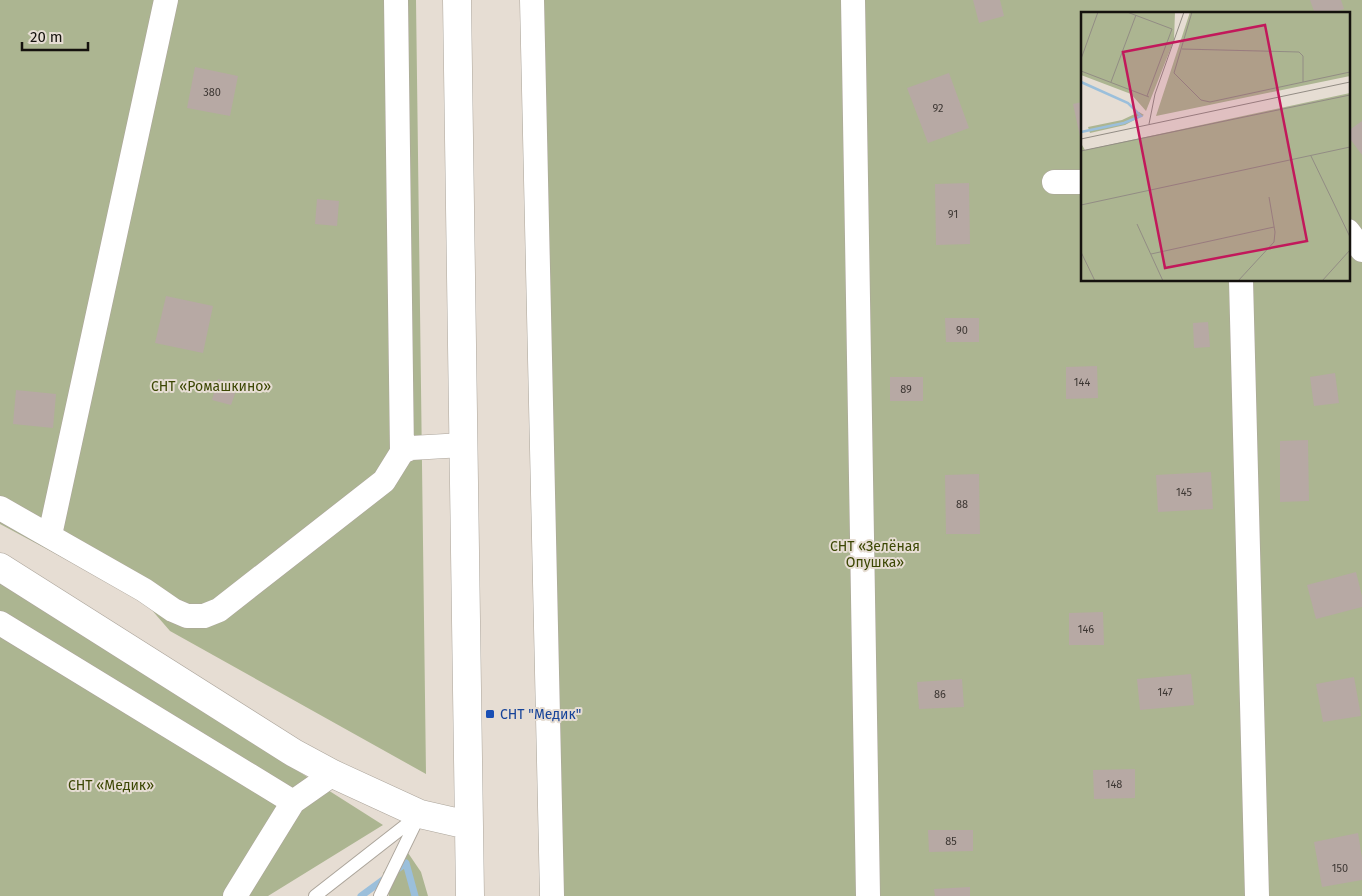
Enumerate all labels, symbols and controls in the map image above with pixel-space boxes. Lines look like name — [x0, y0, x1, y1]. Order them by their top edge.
inset map — [1081, 12, 1350, 281]
scale bar — [22, 20, 89, 52]
text: 20 m — [30, 28, 63, 46]
house number: 380 — [203, 86, 221, 99]
house number: 92 — [933, 102, 943, 115]
house number: 91 — [948, 208, 958, 221]
house number: 90 — [956, 324, 968, 337]
house number: 144 — [1074, 376, 1090, 389]
park label: СНТ «Ромашкино» — [151, 378, 271, 395]
house number: 89 — [900, 383, 912, 396]
house number: 145 — [1176, 486, 1192, 499]
house number: 88 — [956, 498, 968, 511]
park label: СНТ «Зелёная Опушка» — [830, 538, 920, 571]
house number: 146 — [1078, 623, 1094, 636]
house number: 147 — [1157, 686, 1173, 699]
house number: 86 — [934, 688, 946, 701]
place label: СНТ "Медик" — [500, 706, 581, 723]
marker: СНТ "Медик" — [484, 708, 496, 720]
park label: СНТ «Медик» — [68, 777, 154, 794]
house number: 148 — [1106, 778, 1122, 791]
house number: 85 — [945, 835, 957, 848]
house number: 150 — [1332, 862, 1348, 875]

